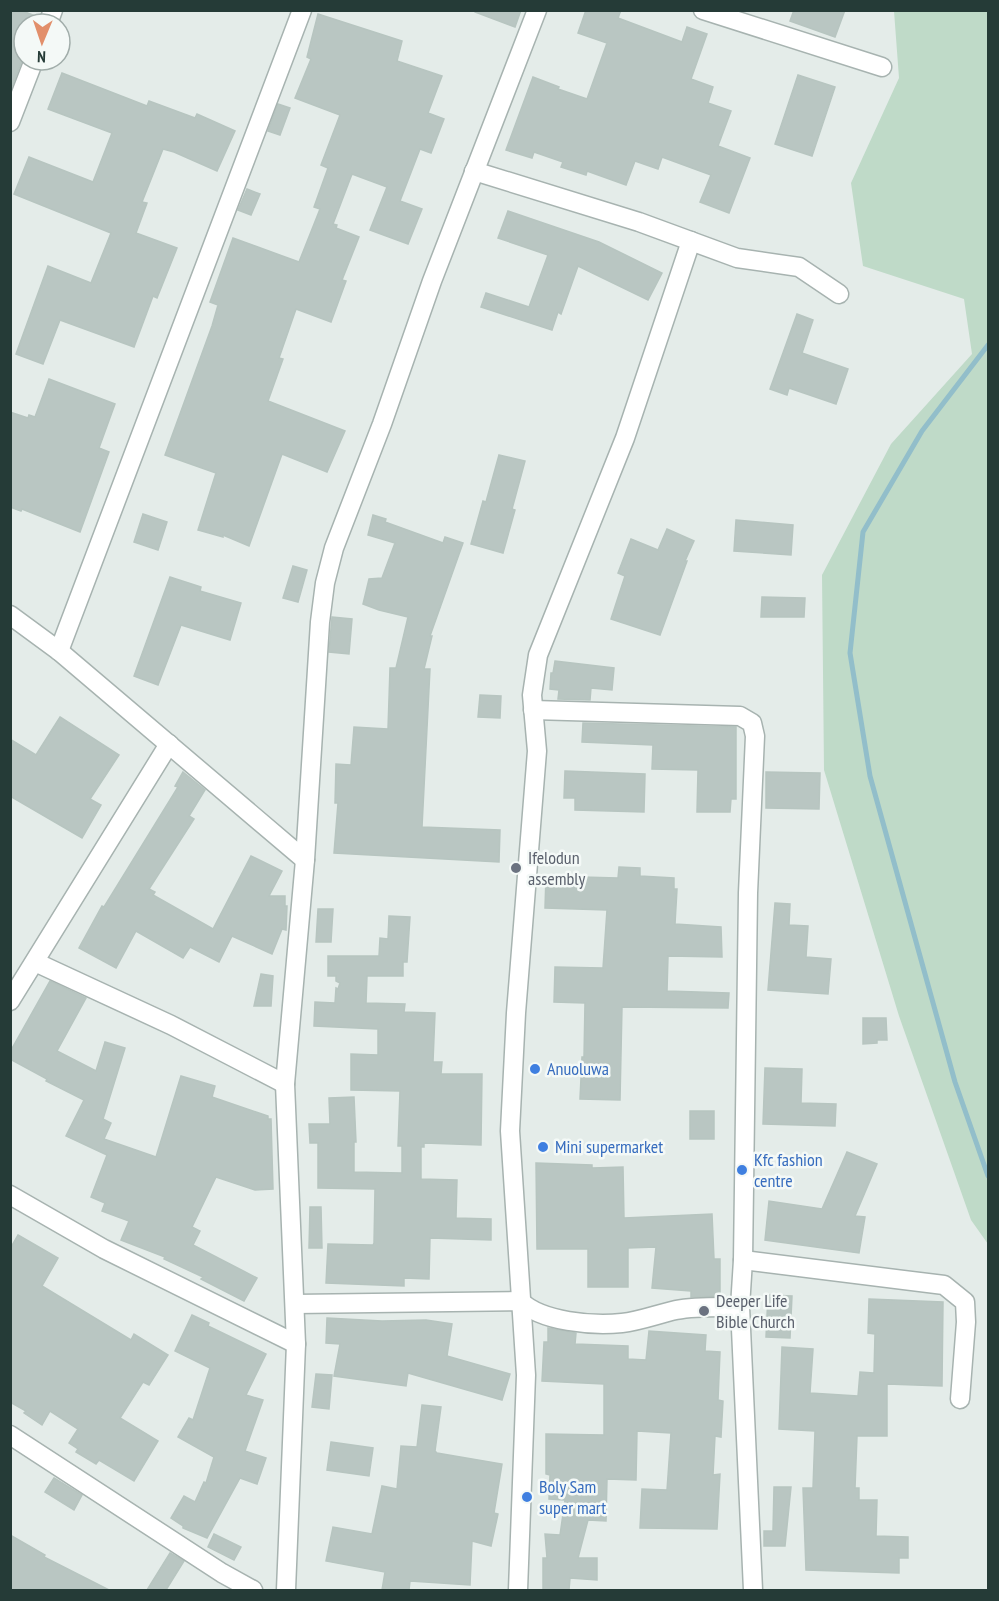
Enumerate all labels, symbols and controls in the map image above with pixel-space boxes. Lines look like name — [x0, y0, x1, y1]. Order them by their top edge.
north arrow — [12, 12, 72, 72]
text: N — [37, 47, 46, 67]
place label: Ifelodun assembly — [528, 846, 586, 890]
marker: Ifelodun assembly — [509, 861, 523, 875]
place label: Anuoluwa — [547, 1057, 609, 1080]
marker: Anuoluwa — [528, 1062, 542, 1076]
place label: Mini supermarket — [555, 1135, 663, 1158]
marker: Mini supermarket — [536, 1140, 550, 1154]
place label: Kfc fashion centre — [754, 1148, 823, 1192]
marker: Kfc fashion centre — [735, 1163, 749, 1177]
place label: Deeper Life Bible Church — [716, 1289, 795, 1333]
marker: Deeper Life Bible Church — [697, 1304, 711, 1318]
place label: Boly Sam super mart — [539, 1475, 606, 1519]
marker: Boly Sam super mart — [520, 1490, 534, 1504]

